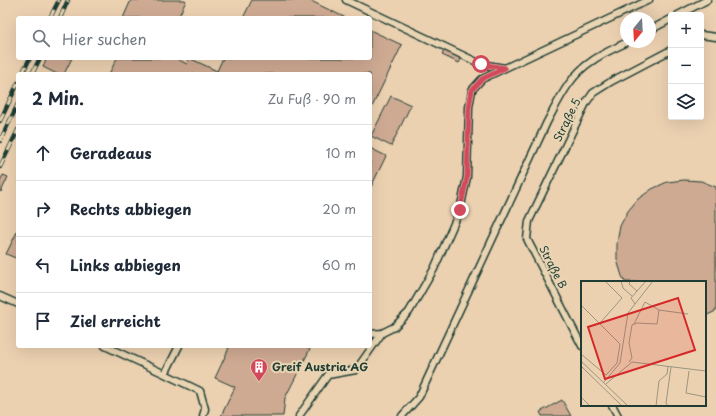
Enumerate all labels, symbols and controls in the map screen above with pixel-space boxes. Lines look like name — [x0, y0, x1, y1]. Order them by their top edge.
north arrow — [620, 12, 656, 48]
map controls — [668, 12, 704, 120]
button: + — [668, 12, 704, 48]
search box — [16, 16, 372, 60]
icon: search — [30, 27, 52, 49]
text: Hier suchen — [62, 27, 147, 50]
button: − — [668, 48, 704, 84]
route start — [472, 55, 490, 73]
button: layers — [668, 84, 704, 120]
text: 2 Min. — [32, 85, 84, 111]
text: Zu Fuß · 90 m — [268, 89, 356, 108]
street label: Straße 5 — [549, 95, 584, 145]
text: Geradeaus — [70, 141, 152, 164]
icon: ahead — [32, 142, 54, 164]
text: 10 m — [326, 143, 356, 162]
text: Rechts abbiegen — [70, 197, 191, 220]
icon: right — [32, 198, 54, 220]
text: 20 m — [322, 199, 356, 218]
route end — [451, 201, 469, 219]
street label: Straße B — [535, 242, 572, 291]
text: Links abbiegen — [70, 253, 181, 276]
icon: left — [32, 254, 54, 276]
text: 60 m — [322, 255, 356, 274]
inset map — [581, 281, 706, 406]
text: Ziel erreicht — [70, 309, 161, 332]
icon: arrive — [32, 310, 54, 332]
building icon: Greif Austria AG — [249, 357, 269, 382]
place label: Greif Austria AG — [272, 358, 368, 375]

